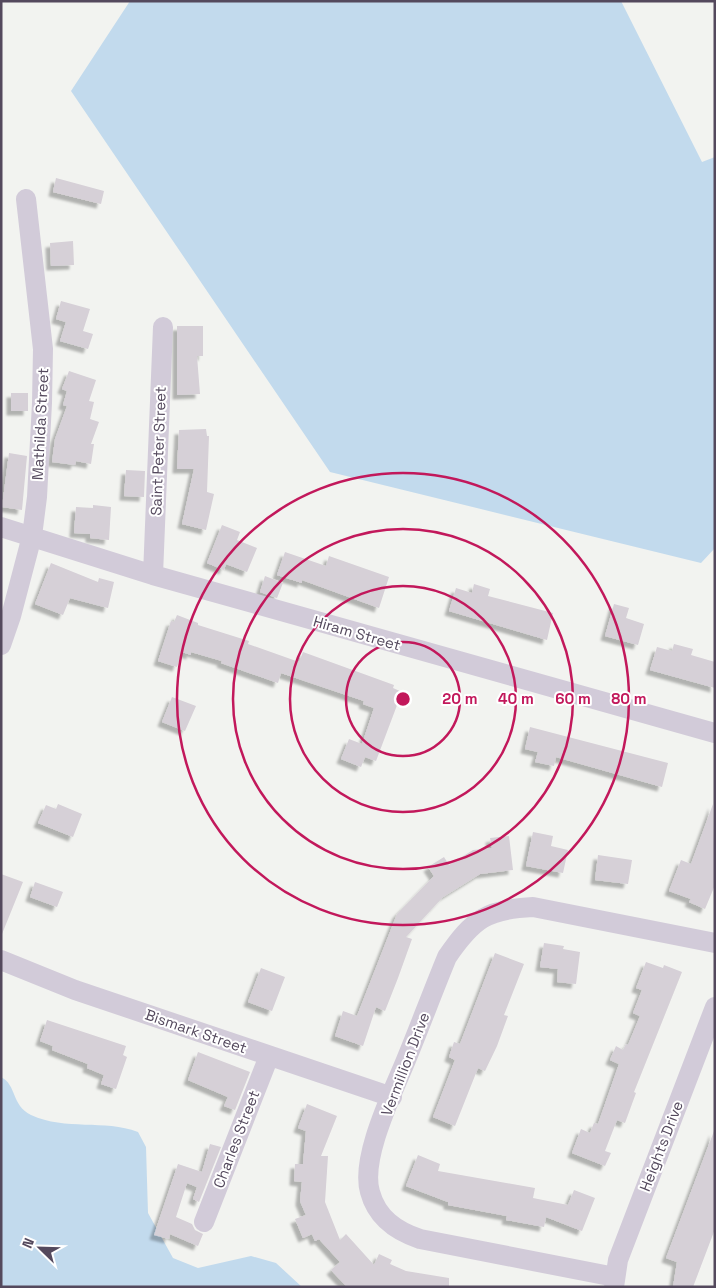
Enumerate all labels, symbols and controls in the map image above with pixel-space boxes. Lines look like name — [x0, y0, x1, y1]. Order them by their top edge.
street label: Mathilda Street — [28, 367, 52, 481]
street label: Saint Peter Street — [146, 386, 170, 516]
street label: Hiram Street — [311, 611, 403, 655]
text: 20 m — [442, 689, 478, 708]
text: 40 m — [498, 689, 534, 708]
text: 60 m — [555, 689, 591, 708]
text: 80 m — [611, 689, 647, 708]
centre of rings — [394, 690, 412, 708]
street label: Bismark Street — [143, 1005, 250, 1057]
street label: Vermillion Drive — [377, 1010, 433, 1118]
street label: Charles Street — [209, 1087, 263, 1191]
street label: Heights Drive — [635, 1098, 687, 1194]
north arrow — [15, 1223, 65, 1273]
text: N — [18, 1235, 38, 1251]

